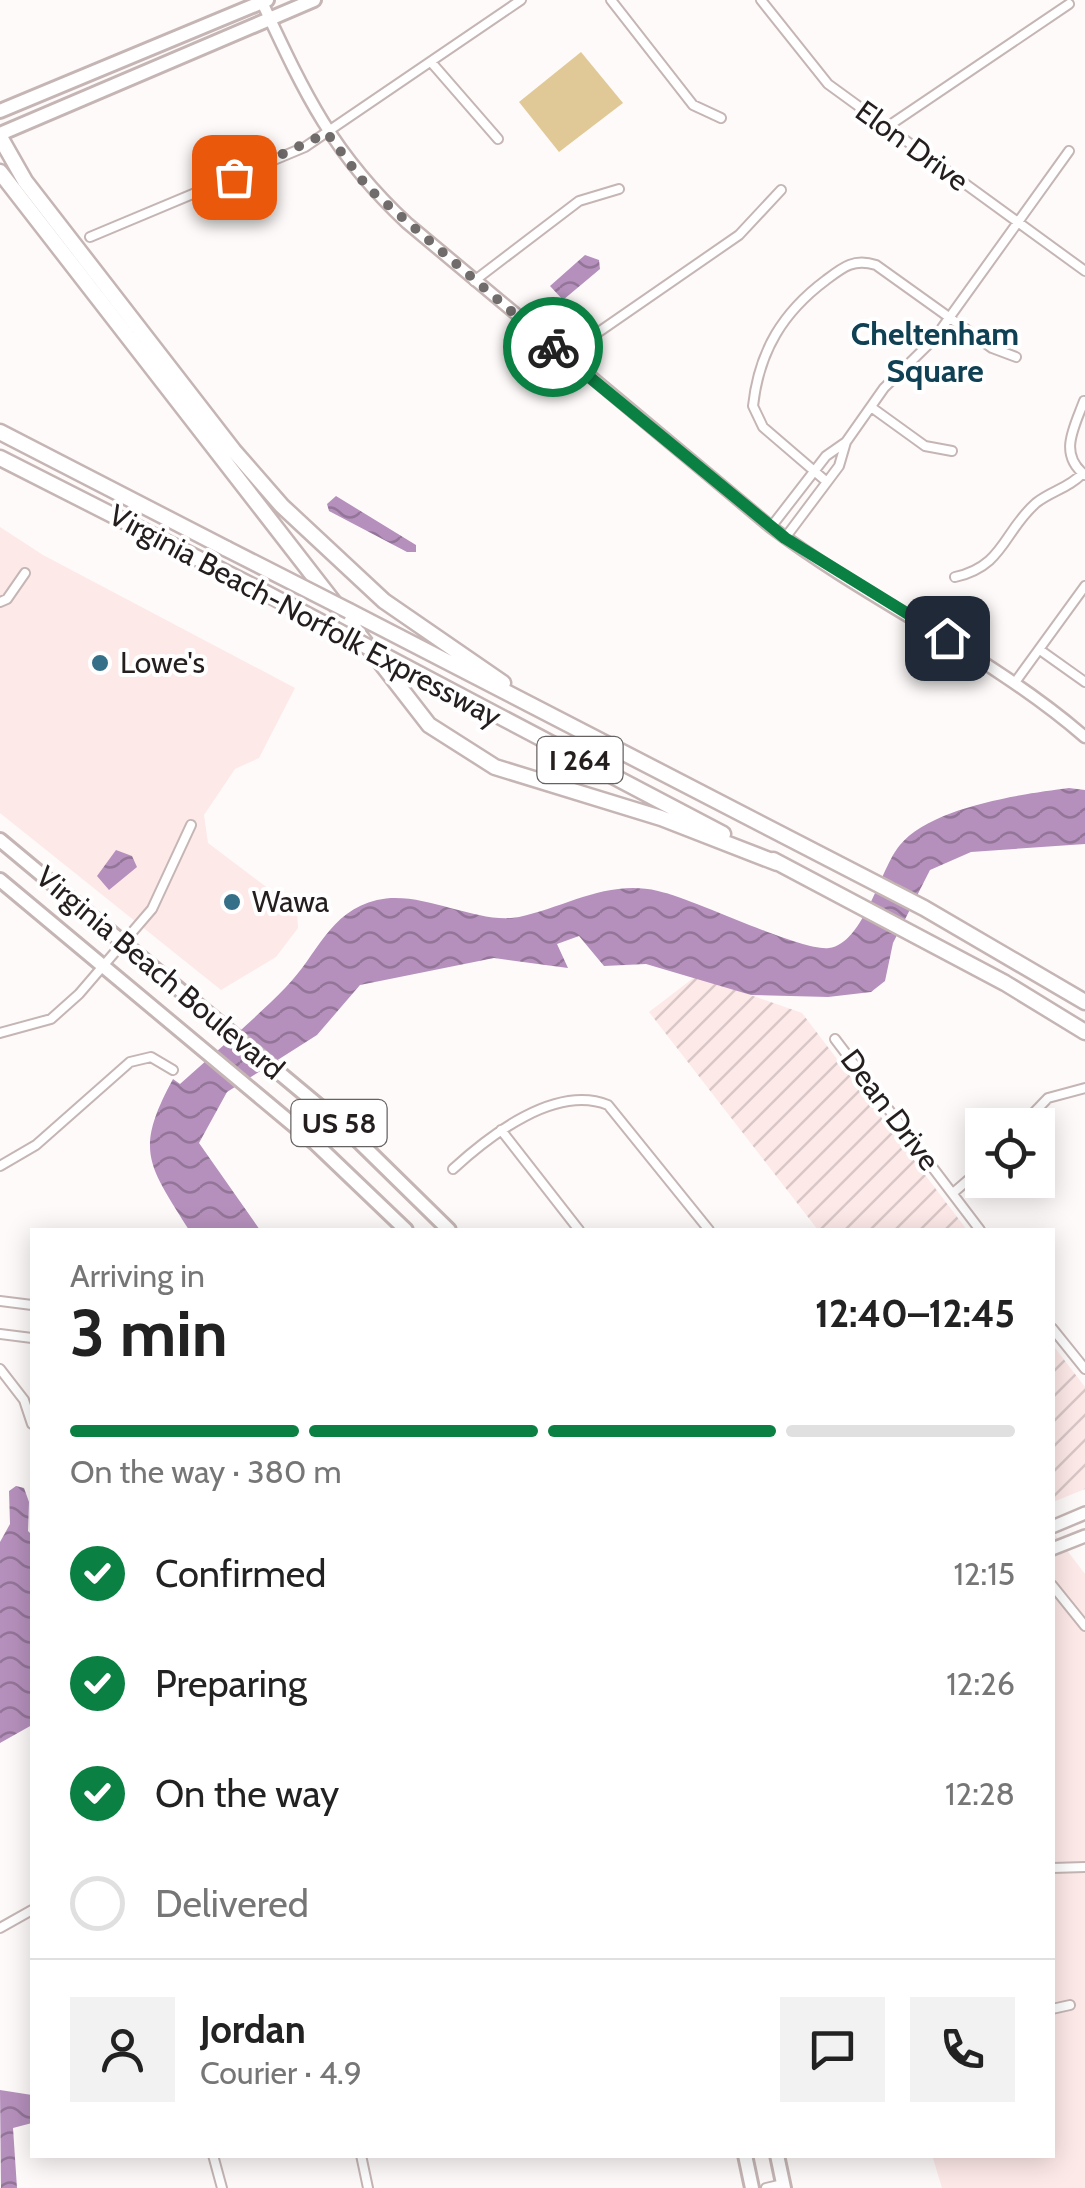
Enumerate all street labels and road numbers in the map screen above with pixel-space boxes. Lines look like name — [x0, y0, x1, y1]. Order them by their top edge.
street label: Elon Drive — [848, 92, 976, 199]
street label: Virginia Beach-Norfolk Expressway — [103, 496, 508, 735]
road number: I 264 — [538, 737, 622, 783]
street label: Virginia Beach Boulevard — [29, 858, 292, 1087]
street label: Dean Drive — [833, 1042, 948, 1178]
road number: US 58 — [292, 1100, 386, 1146]

